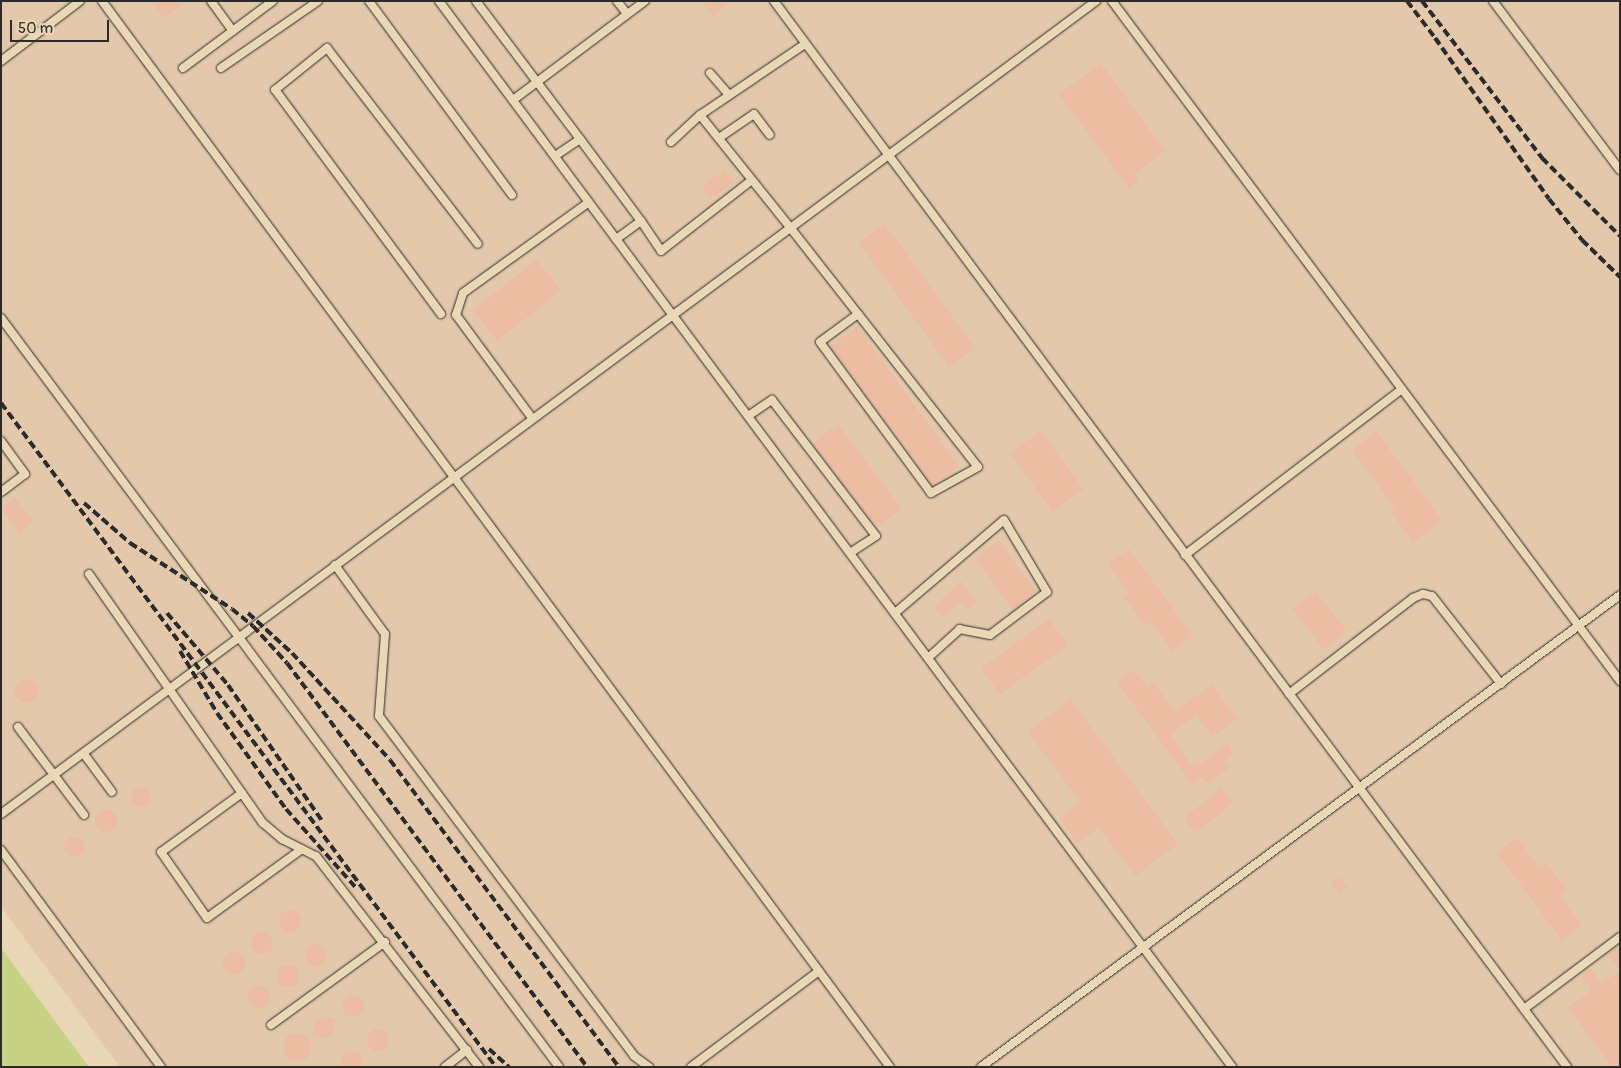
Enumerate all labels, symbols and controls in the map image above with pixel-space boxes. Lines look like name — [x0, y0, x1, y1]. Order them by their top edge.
scale bar — [12, 10, 111, 42]
text: 50 m — [18, 19, 53, 38]

